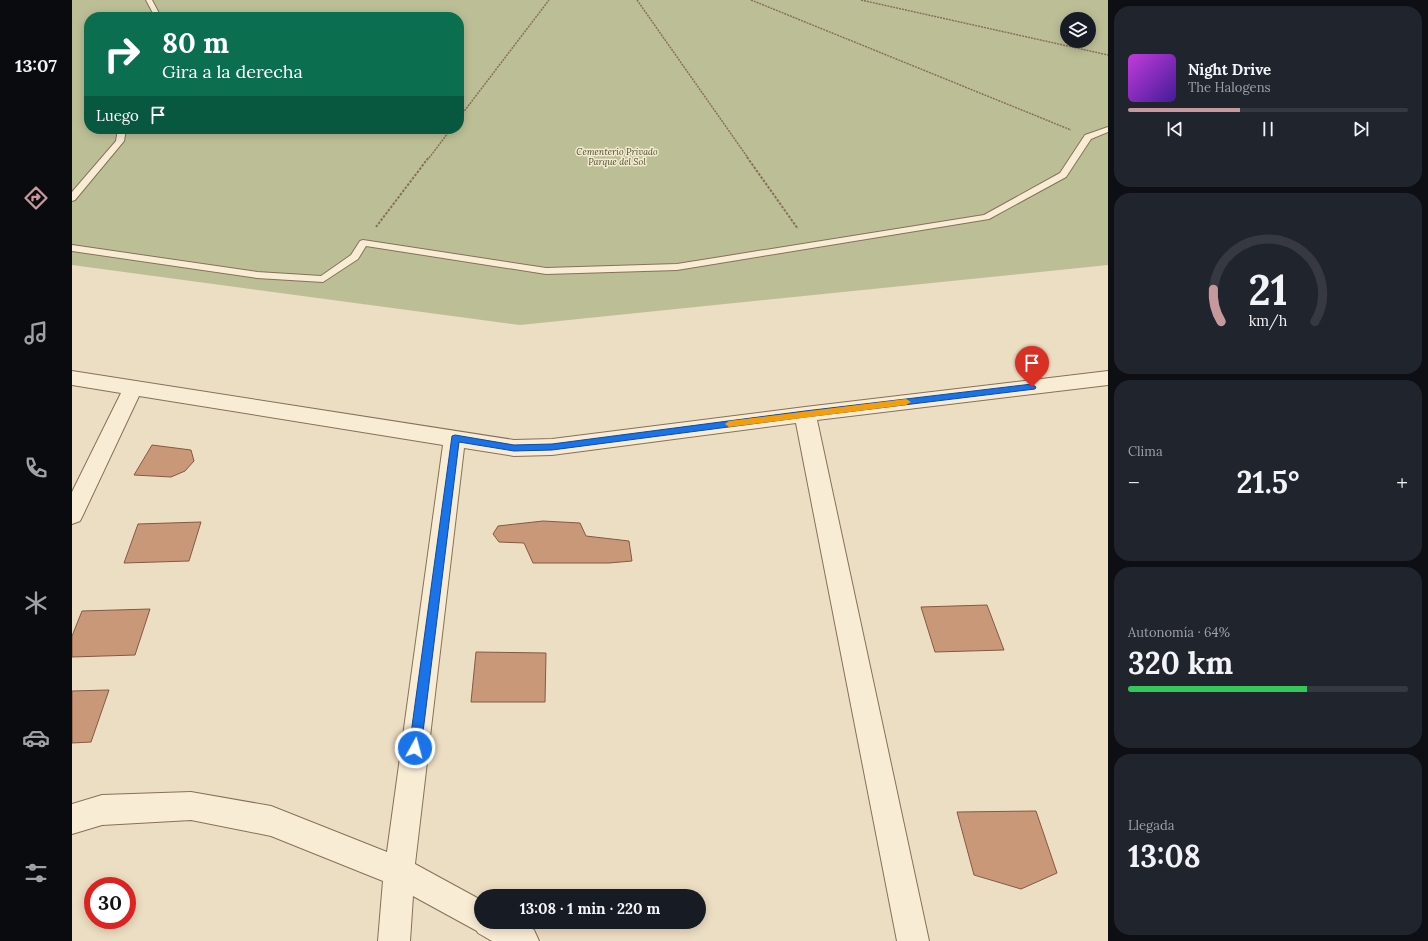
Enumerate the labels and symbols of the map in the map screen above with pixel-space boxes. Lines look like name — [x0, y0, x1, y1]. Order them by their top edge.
park label: Cementerio Privado Parque del Sol — [576, 146, 658, 167]
pin — [1015, 346, 1049, 387]
position arrow — [394, 727, 436, 769]
speed limit sign: 30 — [84, 877, 136, 929]

